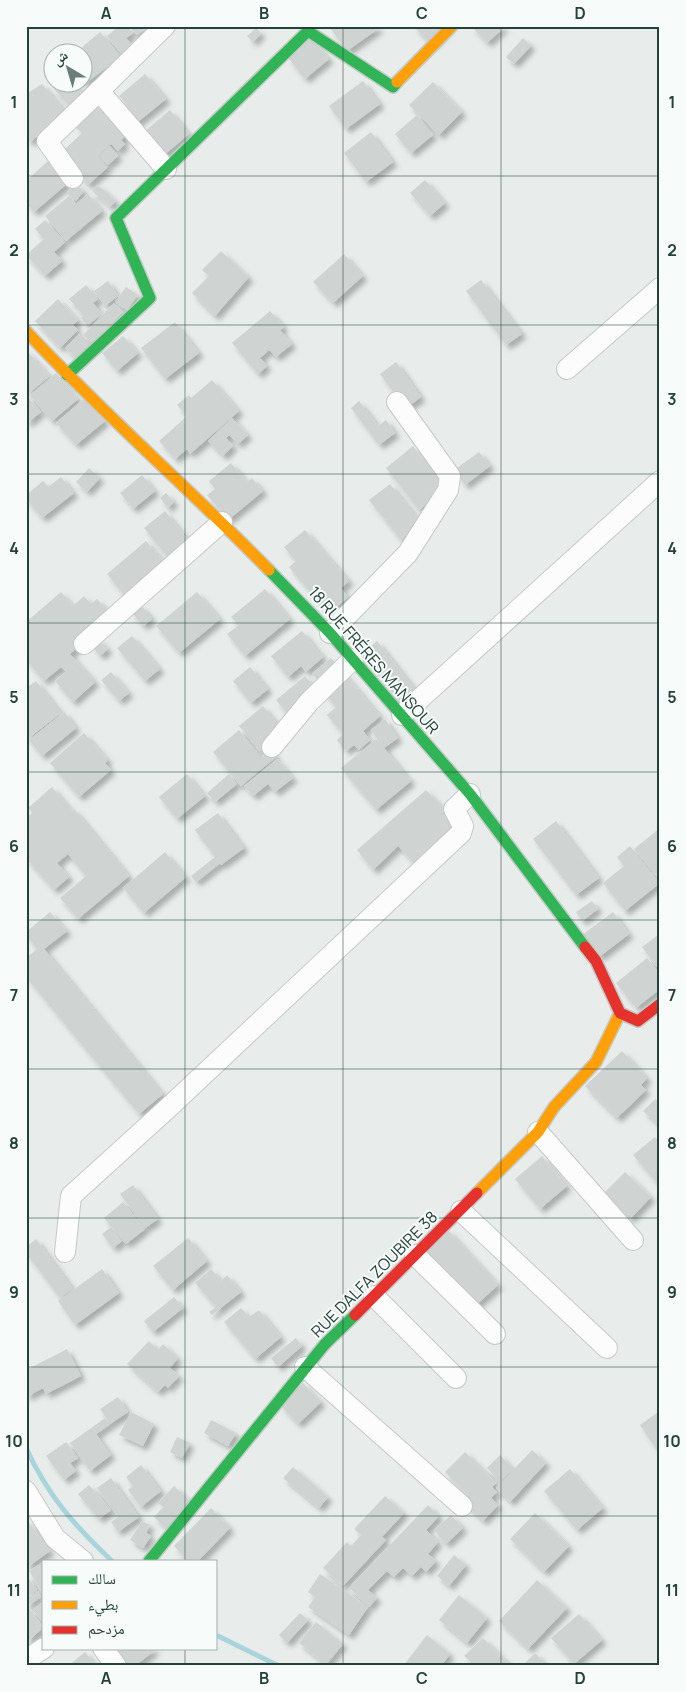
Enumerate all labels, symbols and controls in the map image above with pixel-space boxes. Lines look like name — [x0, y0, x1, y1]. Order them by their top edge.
text: A — [101, 2, 112, 24]
text: B — [259, 2, 269, 24]
text: C — [416, 2, 428, 24]
text: D — [574, 2, 586, 24]
north arrow — [42, 42, 92, 92]
text: ش — [48, 45, 72, 69]
text: 1 — [10, 91, 18, 113]
text: 1 — [668, 91, 676, 113]
text: 2 — [9, 239, 19, 261]
text: 2 — [667, 239, 677, 261]
text: 3 — [9, 388, 19, 410]
text: 3 — [667, 388, 677, 410]
text: 4 — [9, 537, 19, 559]
text: 4 — [667, 537, 677, 559]
street label: 18 RUE FRÉRES MANSOUR — [304, 582, 444, 738]
text: 5 — [9, 686, 19, 708]
text: 5 — [667, 686, 677, 708]
text: 6 — [9, 835, 19, 857]
text: 6 — [667, 835, 677, 857]
text: 7 — [10, 984, 18, 1006]
text: 7 — [668, 984, 676, 1006]
text: 8 — [9, 1132, 19, 1154]
text: 8 — [667, 1132, 677, 1154]
street label: RUE DALFA ZOUBIRE 38 — [306, 1206, 442, 1342]
text: 9 — [9, 1281, 19, 1303]
text: 9 — [667, 1281, 677, 1303]
text: 10 — [5, 1430, 23, 1452]
text: 10 — [663, 1430, 681, 1452]
legend — [42, 1560, 218, 1650]
text: سالك — [88, 1568, 116, 1589]
text: 11 — [7, 1579, 21, 1601]
text: 11 — [665, 1579, 679, 1601]
text: بطيء — [88, 1594, 118, 1617]
text: مزدحم — [88, 1618, 125, 1639]
text: A — [101, 1667, 112, 1689]
text: B — [259, 1667, 269, 1689]
text: C — [416, 1667, 428, 1689]
text: D — [574, 1667, 586, 1689]

